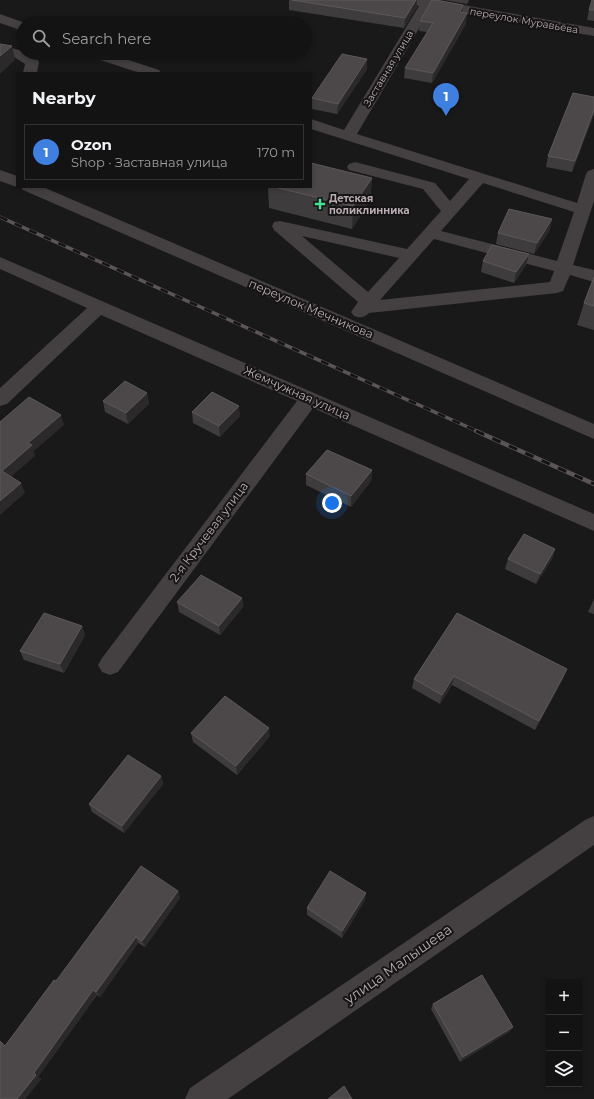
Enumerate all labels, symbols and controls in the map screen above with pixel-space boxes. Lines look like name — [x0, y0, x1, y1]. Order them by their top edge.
street label: переулок Муравьёва — [469, 5, 579, 36]
search box — [16, 16, 312, 60]
icon: search — [30, 27, 52, 49]
street label: Заставная улица — [361, 28, 416, 109]
text: Search here — [62, 29, 151, 48]
pin: 1 — [433, 83, 459, 116]
text: Nearby — [32, 88, 96, 108]
text: Ozon — [71, 135, 112, 154]
text: 1 — [43, 144, 49, 160]
text: 170 m — [257, 144, 295, 160]
text: Shop · Заставная улица — [71, 154, 228, 170]
place label: Детская поликлинника — [329, 192, 410, 217]
marker: Детская поликлинника — [314, 198, 326, 210]
street label: переулок Мечникова — [247, 275, 376, 342]
street label: Жемчужная улица — [242, 362, 353, 423]
street label: 2-я Кручевая улица — [166, 479, 251, 585]
your location — [322, 493, 342, 513]
street label: улица Малышева — [340, 920, 455, 1008]
map controls — [546, 979, 582, 1087]
button: + — [546, 979, 582, 1015]
button: − — [546, 1015, 582, 1051]
button: layers — [546, 1051, 582, 1087]

